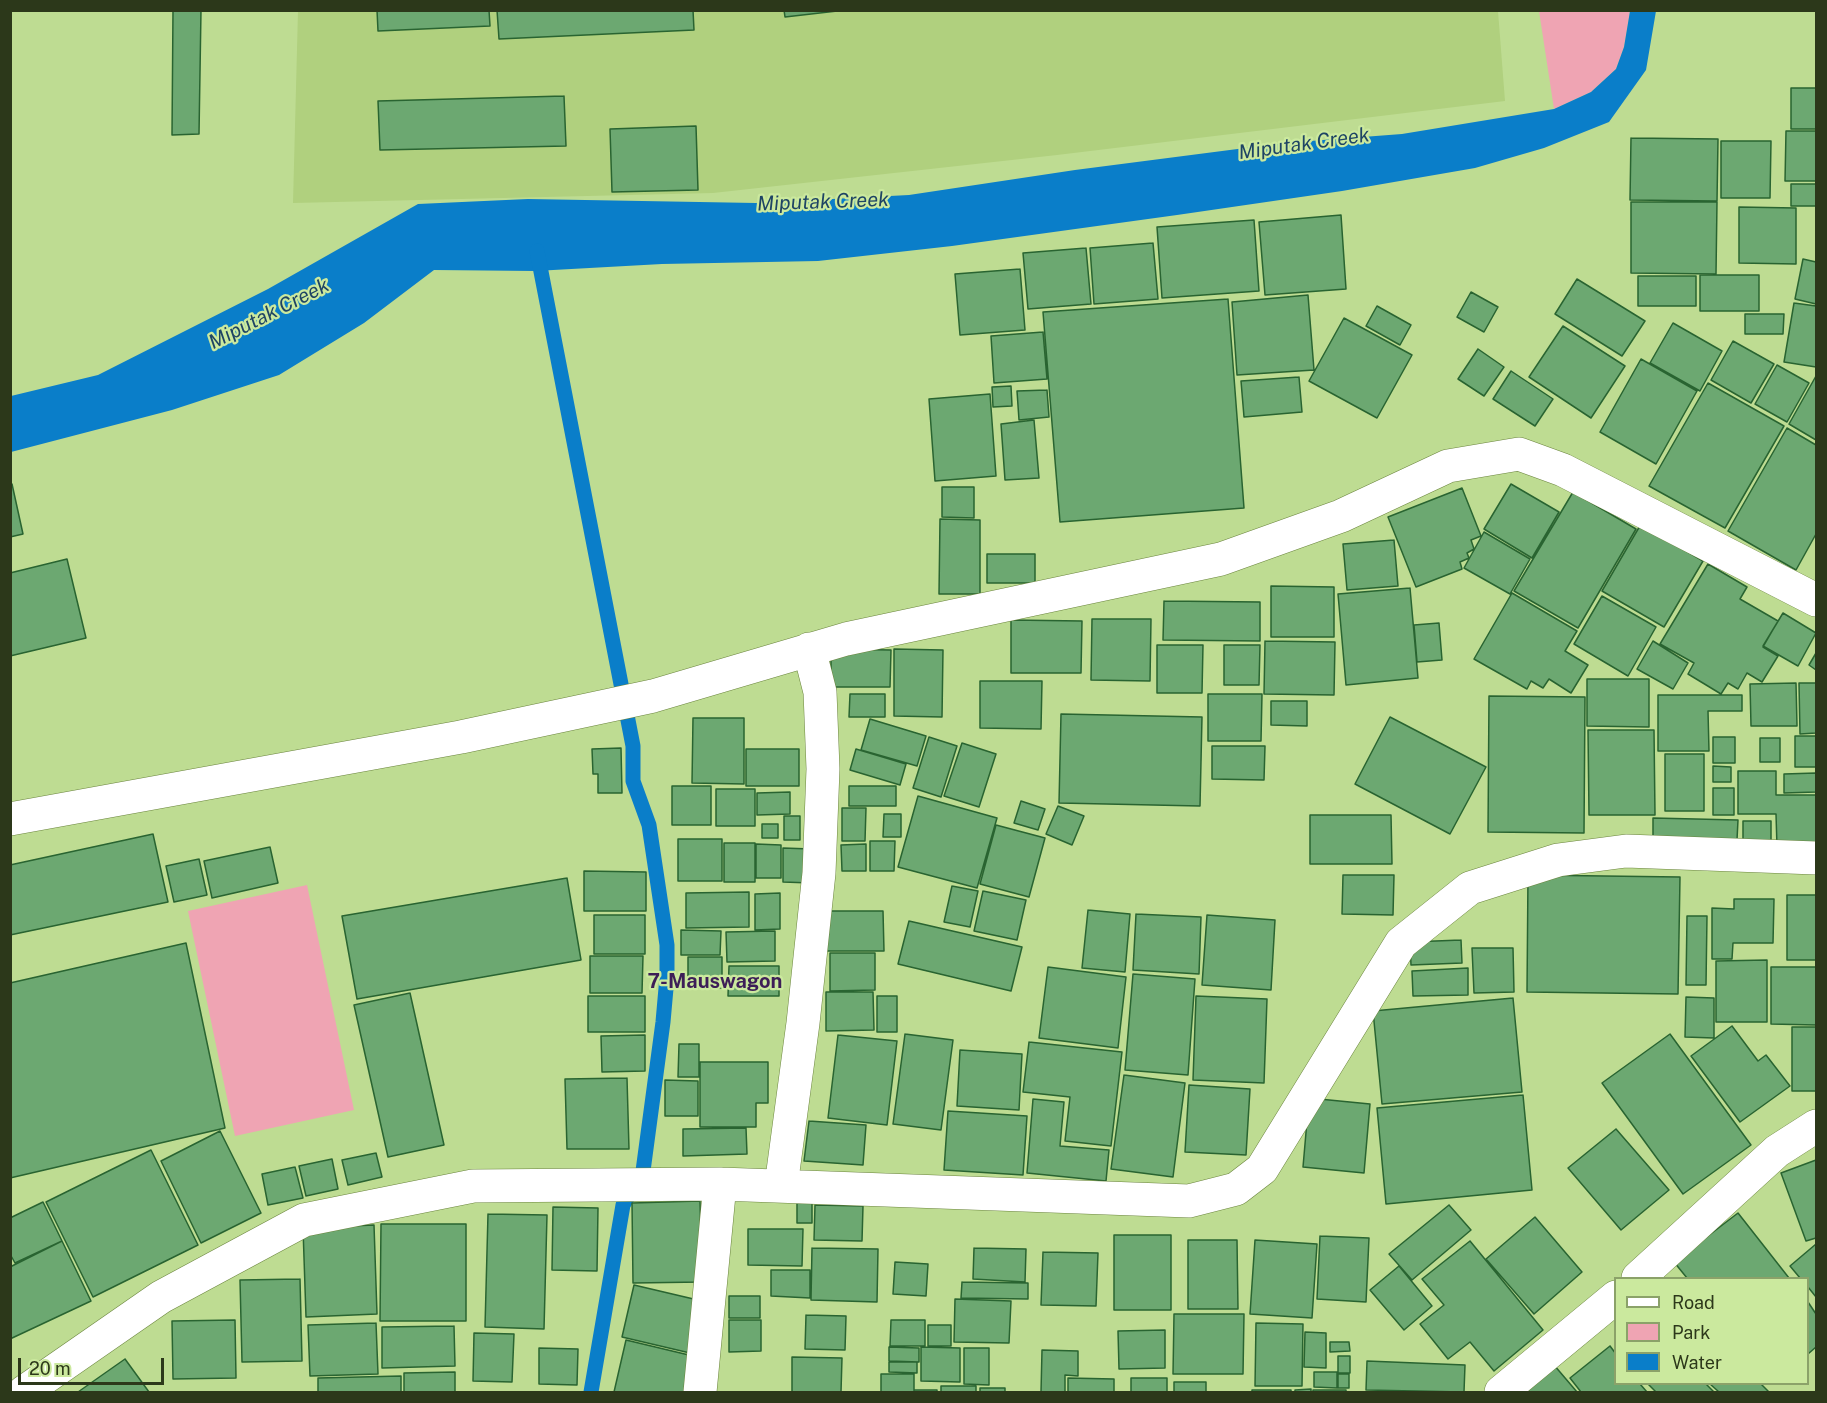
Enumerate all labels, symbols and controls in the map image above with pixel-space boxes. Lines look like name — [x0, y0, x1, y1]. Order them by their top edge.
water label: Miputak Creek — [1237, 123, 1371, 165]
water label: Miputak Creek — [757, 188, 889, 216]
water label: Miputak Creek — [205, 273, 333, 355]
district label: 7-Mauswagon — [648, 970, 782, 994]
legend — [1614, 1277, 1809, 1385]
text: Road — [1672, 1292, 1715, 1313]
text: Park — [1672, 1322, 1710, 1343]
scale bar — [21, 1346, 166, 1384]
text: Water — [1672, 1352, 1722, 1373]
text: 20 m — [29, 1358, 71, 1379]

